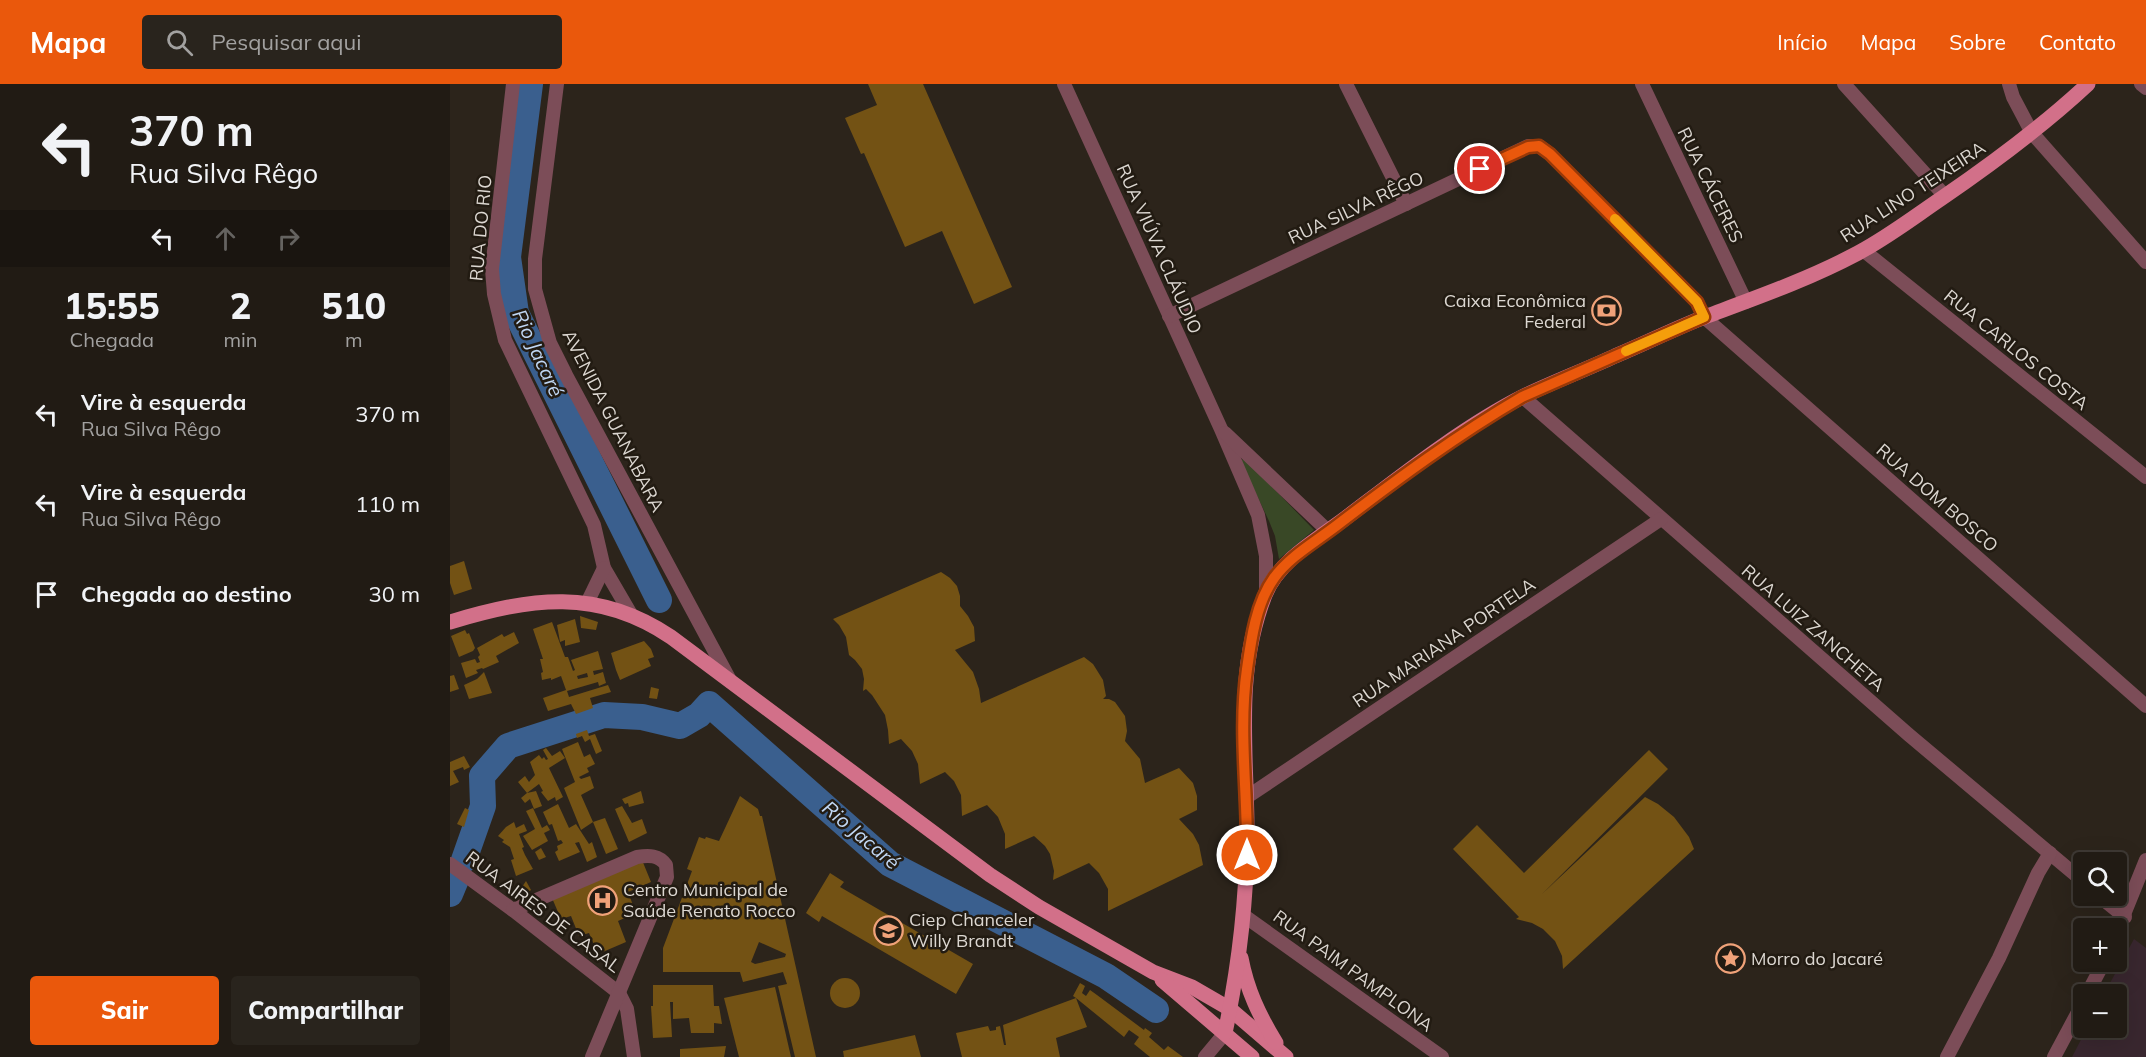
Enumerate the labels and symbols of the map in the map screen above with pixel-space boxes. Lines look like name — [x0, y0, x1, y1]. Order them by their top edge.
street label: RUA CÁCERES — [1673, 123, 1748, 246]
street label: RUA LINO TEIXEIRA — [1836, 136, 1990, 247]
pin — [1454, 143, 1505, 194]
street label: RUA VIÚVA CLÁUDIO — [1112, 160, 1207, 337]
street label: RUA SILVA RÊGO — [1284, 166, 1427, 249]
street label: RUA DO RIO — [464, 174, 497, 282]
street label: RUA CARLOS COSTA — [1939, 284, 2093, 415]
place label: Caixa Econômica Federal — [1444, 289, 1586, 333]
bank icon: Caixa Econômica Federal — [1591, 295, 1623, 327]
water label: Rio Jacaré — [507, 305, 570, 401]
street label: AVENIDA GUANABARA — [557, 326, 669, 516]
street label: RUA DOM BOSCO — [1872, 438, 2003, 557]
street label: RUA LUIZ ZANCHETA — [1737, 559, 1890, 696]
street label: RUA MARIANA PORTELA — [1348, 573, 1539, 712]
water label: Rio Jacaré — [817, 795, 905, 874]
position arrow — [1215, 823, 1279, 887]
street label: RUA AIRES DE CASAL — [461, 846, 626, 978]
place label: Centro Municipal de Saúde Renato Rocco — [623, 878, 796, 922]
hospital icon: Centro Municipal de Saúde Renato Rocco — [586, 884, 618, 916]
street label: RUA PAIM PAMPLONA — [1269, 905, 1438, 1036]
place label: Ciep Chanceler Willy Brandt — [909, 908, 1035, 952]
school or university icon: Ciep Chanceler Willy Brandt — [872, 914, 904, 946]
place icon: Morro do Jacaré — [1714, 943, 1746, 975]
place label: Morro do Jacaré — [1751, 947, 1883, 970]

